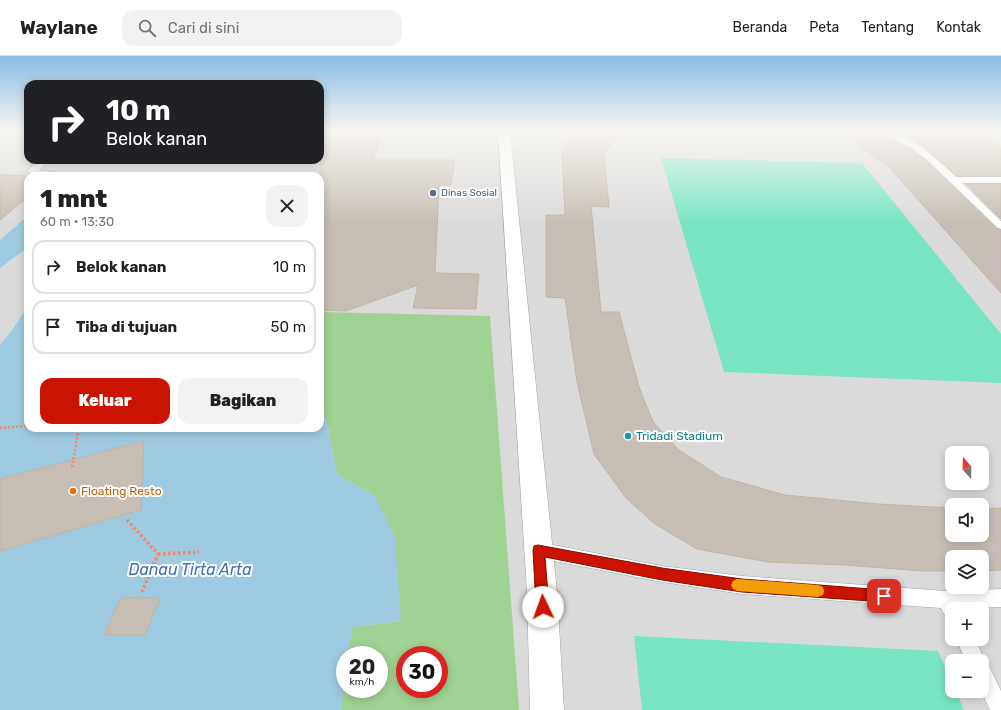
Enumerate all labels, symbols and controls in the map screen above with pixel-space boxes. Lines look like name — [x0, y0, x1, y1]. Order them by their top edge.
search box — [122, 10, 402, 46]
text: Waylane — [20, 16, 98, 39]
icon: search — [136, 17, 158, 39]
text: Cari di sini — [168, 19, 239, 37]
text: Beranda — [733, 19, 787, 36]
text: Peta — [809, 19, 839, 36]
text: Tentang — [861, 19, 914, 36]
text: Kontak — [936, 19, 981, 36]
text: 10 m — [106, 94, 171, 127]
icon: right — [40, 96, 92, 148]
text: Belok kanan — [106, 128, 207, 150]
text: 1 mnt — [40, 185, 107, 213]
button: close — [266, 185, 308, 227]
place label: Dinas Sosial — [441, 187, 497, 199]
marker: Dinas Sosial — [428, 188, 438, 198]
text: 60 m · 13:30 — [40, 214, 114, 229]
icon: right — [42, 256, 64, 278]
text: Belok kanan — [76, 258, 166, 276]
text: 10 m — [273, 258, 306, 276]
icon: arrive — [42, 316, 64, 338]
text: Tiba di tujuan — [76, 318, 177, 336]
text: 50 m — [271, 318, 306, 336]
button: Keluar — [40, 378, 170, 424]
button: Bagikan — [178, 378, 308, 424]
place label: Tridadi Stadium — [636, 429, 723, 443]
marker: Tridadi Stadium — [623, 431, 633, 441]
north arrow — [945, 446, 989, 490]
map controls — [945, 446, 989, 698]
place label: Floating Resto — [81, 484, 162, 498]
marker: Floating Resto — [68, 486, 78, 496]
button: sound — [945, 498, 989, 542]
button: layers — [945, 550, 989, 594]
water label: Danau Tirta Arta — [128, 560, 252, 579]
pin — [867, 579, 901, 613]
icon: arrive — [873, 585, 895, 607]
position arrow — [522, 586, 564, 628]
button: + — [945, 602, 989, 646]
speed limit sign: 30 — [396, 646, 448, 698]
button: − — [945, 654, 989, 698]
text: 20 — [349, 655, 375, 679]
text: km/h — [350, 676, 374, 688]

